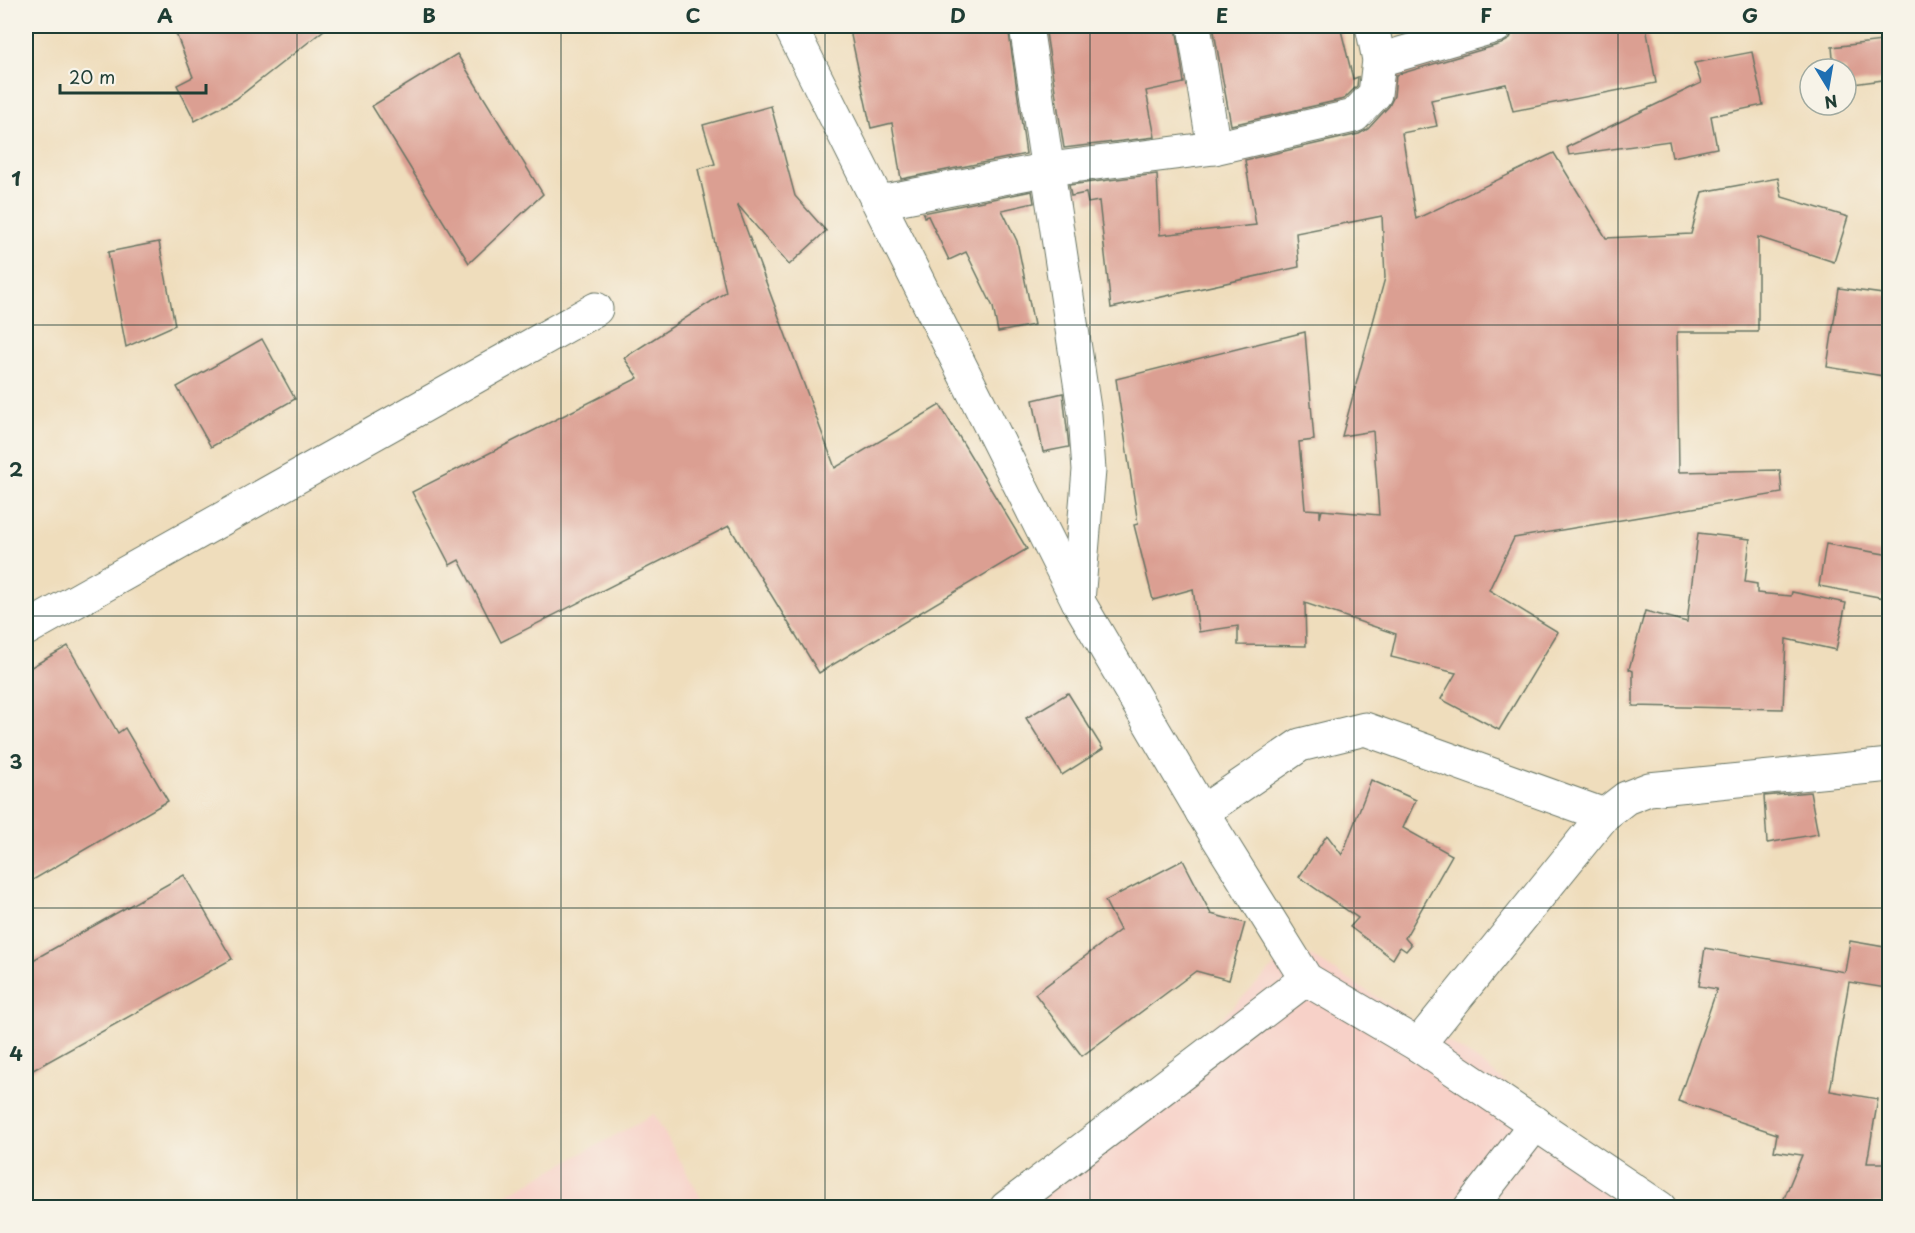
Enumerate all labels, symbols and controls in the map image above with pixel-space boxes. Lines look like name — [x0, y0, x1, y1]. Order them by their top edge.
text: A — [157, 0, 173, 30]
text: B — [422, 0, 436, 30]
text: C — [685, 0, 701, 30]
text: D — [950, 0, 966, 30]
text: E — [1216, 0, 1228, 30]
text: F — [1480, 0, 1492, 30]
text: G — [1742, 0, 1758, 30]
scale bar — [60, 57, 206, 95]
north arrow — [1798, 57, 1858, 117]
text: 20 m — [69, 63, 115, 90]
text: N — [1823, 90, 1840, 116]
text: 1 — [11, 163, 21, 193]
text: 2 — [9, 454, 23, 484]
text: 3 — [9, 746, 23, 776]
text: 4 — [9, 1038, 23, 1068]

